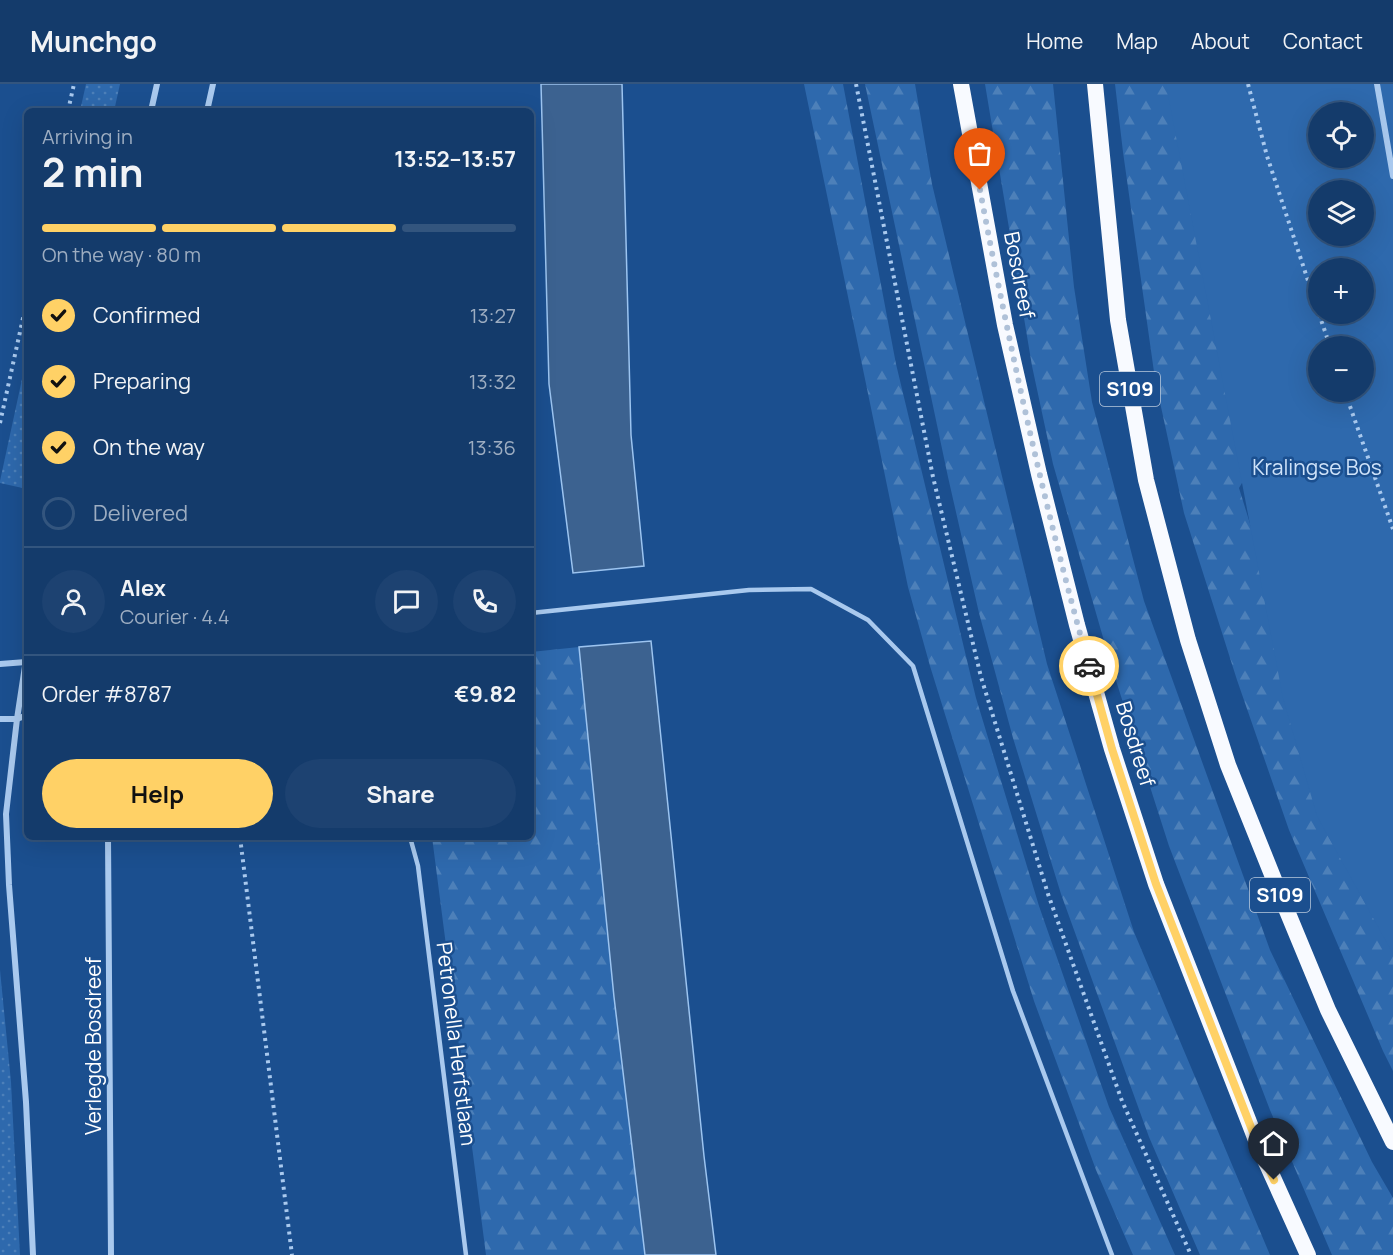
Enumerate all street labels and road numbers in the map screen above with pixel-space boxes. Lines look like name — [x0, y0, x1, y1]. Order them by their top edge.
street label: Bosdreef — [998, 229, 1042, 321]
road number: S109 — [1100, 372, 1160, 406]
street label: Bosdreef — [1110, 698, 1162, 790]
road number: S109 — [1250, 878, 1310, 912]
street label: Petronella Herfstlaan — [431, 940, 483, 1147]
street label: Verlegde Bosdreef — [79, 957, 107, 1135]

